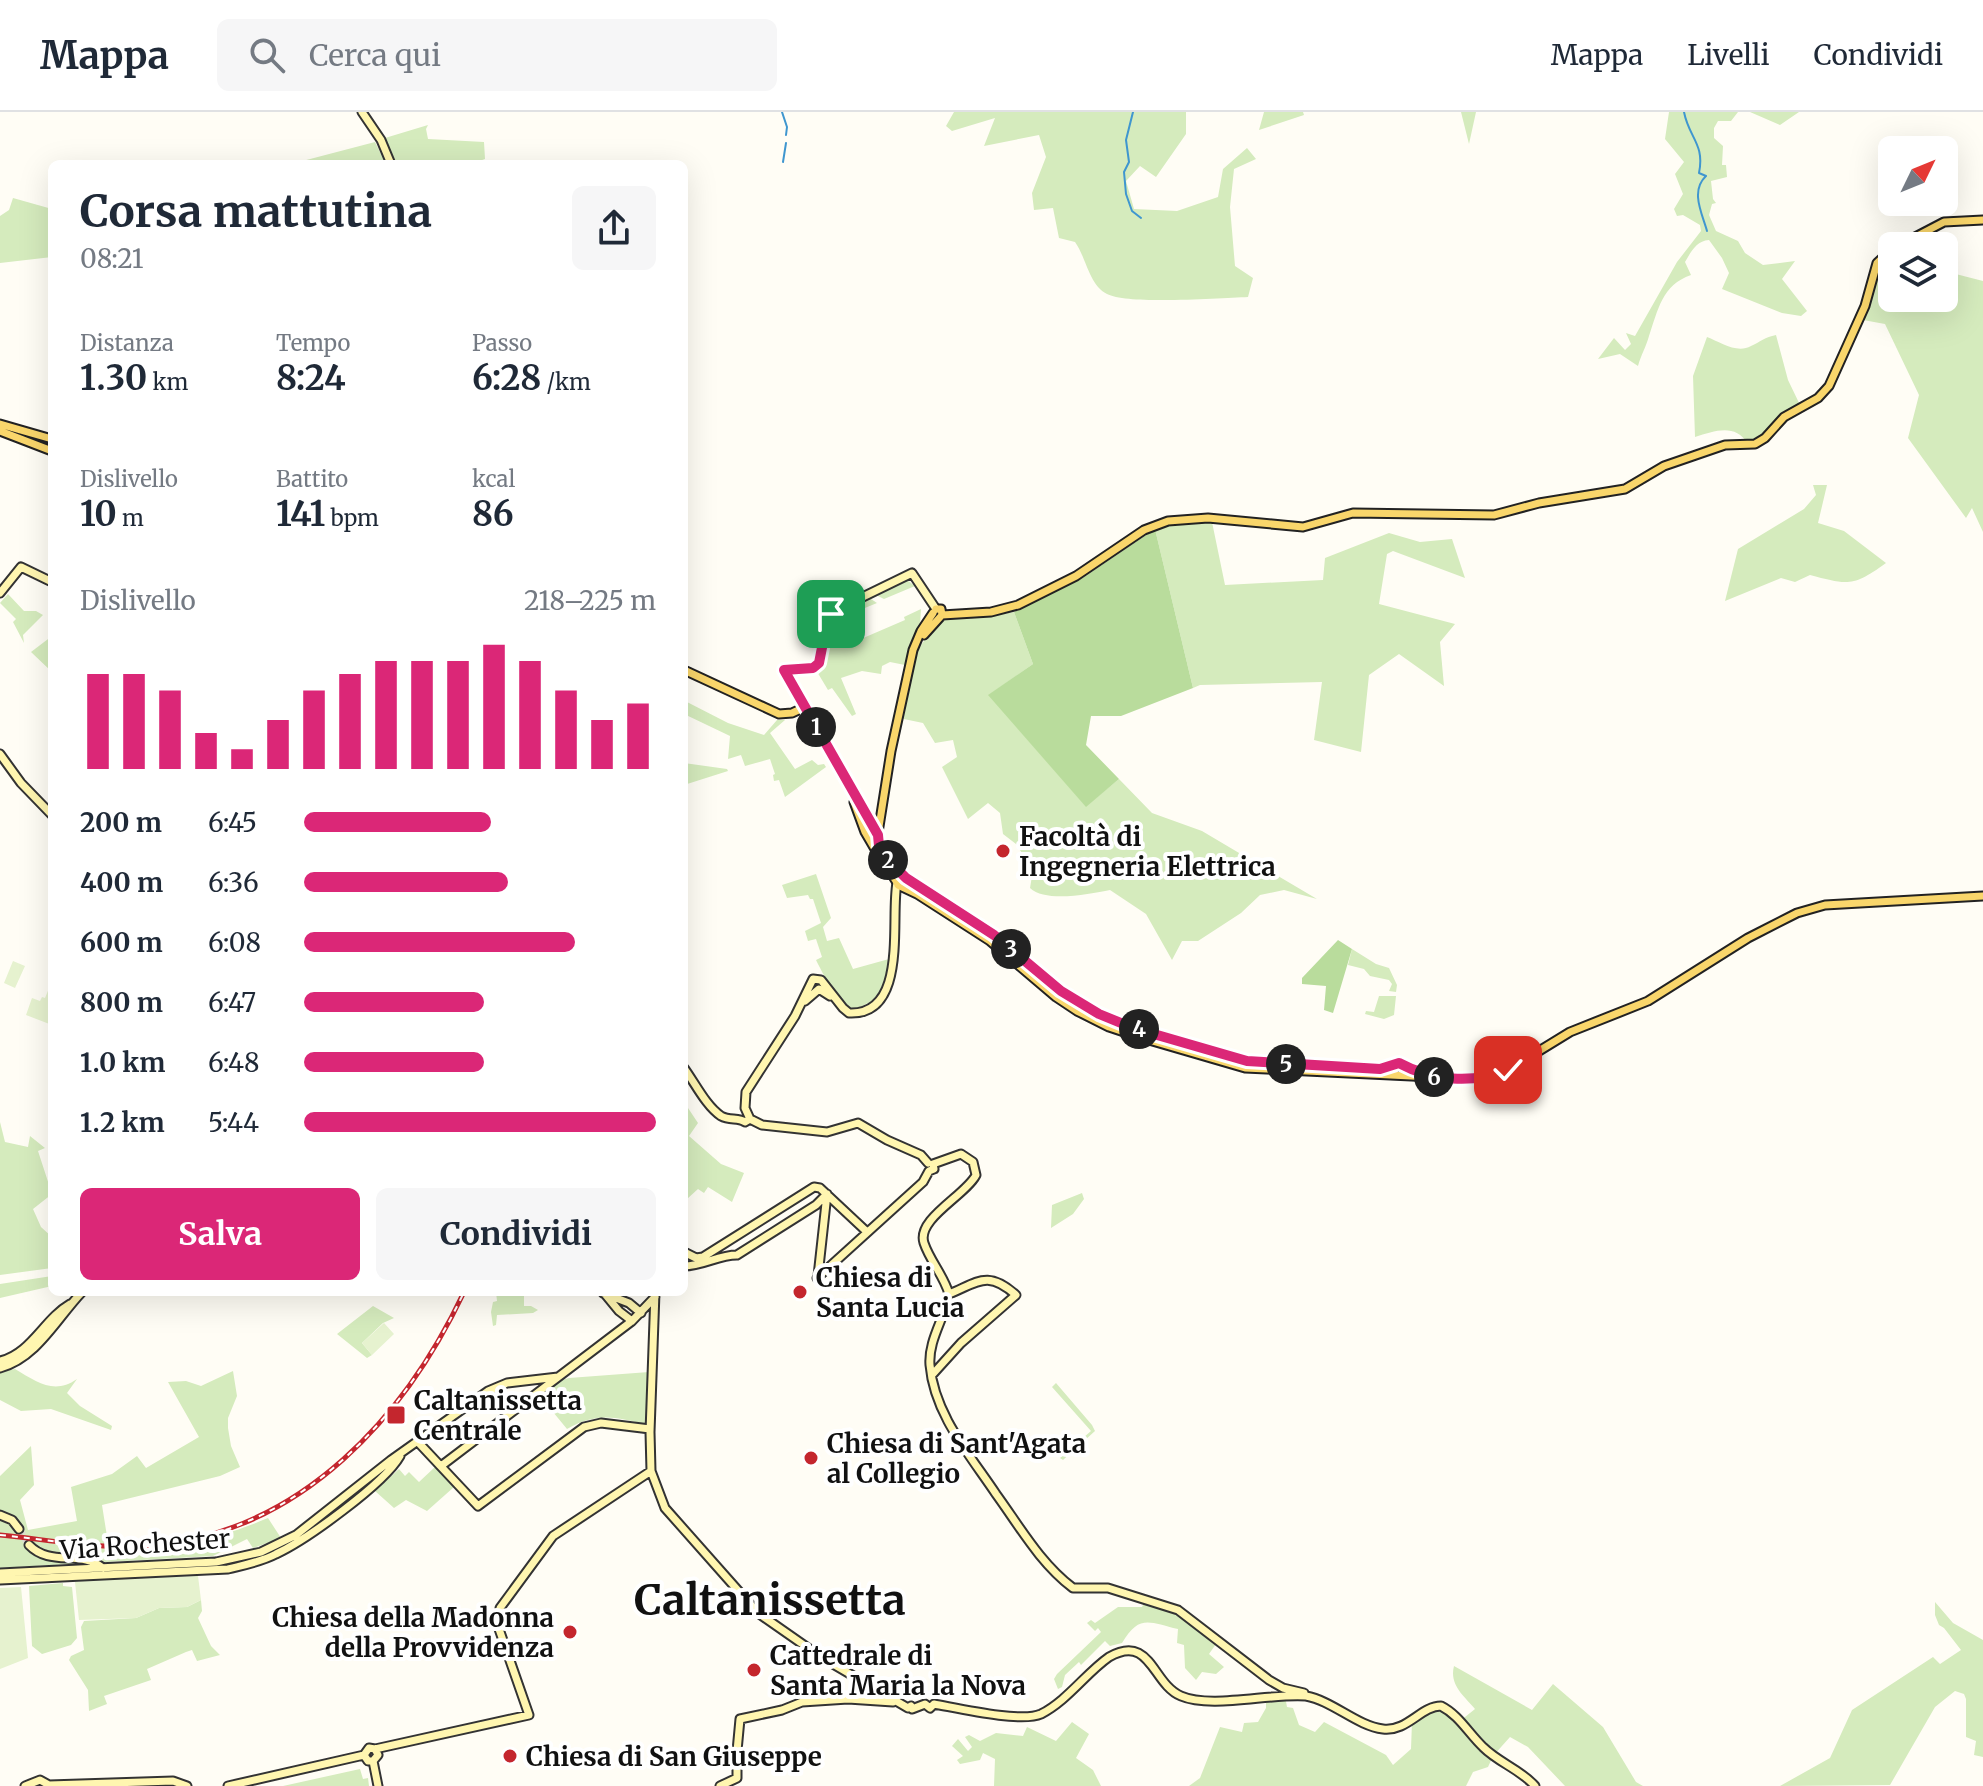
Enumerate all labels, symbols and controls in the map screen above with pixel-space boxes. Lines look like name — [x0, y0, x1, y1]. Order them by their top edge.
search box — [217, 19, 777, 91]
text: Mappa — [40, 32, 169, 79]
icon: search — [245, 33, 289, 77]
text: Cerca qui — [309, 36, 441, 74]
text: Mappa — [1551, 37, 1643, 73]
text: Livelli — [1687, 37, 1770, 73]
text: Condividi — [1814, 37, 1943, 73]
north arrow — [1878, 136, 1958, 216]
map controls — [1878, 136, 1958, 312]
text: Corsa mattutina — [80, 184, 432, 239]
button: share — [572, 186, 656, 270]
button: layers — [1878, 232, 1958, 312]
text: 08:21 — [80, 242, 144, 275]
text: Distanza — [80, 329, 174, 357]
text: Tempo — [276, 329, 350, 357]
text: Passo — [472, 329, 532, 357]
text: 1.30 — [80, 357, 147, 399]
text: 8:24 — [276, 357, 346, 399]
text: 6:28 — [472, 357, 541, 399]
text: km — [147, 368, 188, 396]
text: /km — [541, 368, 591, 396]
text: Dislivello — [80, 465, 178, 493]
text: Battito — [276, 465, 348, 493]
text: kcal — [472, 465, 515, 493]
text: 10 — [80, 493, 117, 535]
text: 141 — [276, 493, 325, 535]
text: 86 — [472, 493, 514, 535]
text: m — [117, 504, 144, 532]
text: bpm — [325, 504, 379, 532]
pin — [797, 580, 865, 648]
text: Dislivello — [80, 584, 196, 617]
text: 218–225 m — [524, 584, 656, 617]
icon: arrive — [809, 592, 853, 636]
pin: 1 — [796, 707, 836, 747]
text: 1 — [811, 713, 821, 741]
text: 200 m — [80, 806, 162, 839]
text: 6:45 — [208, 806, 257, 839]
place label: Facoltà di Ingegneria Elettrica — [1019, 820, 1276, 883]
pin: 2 — [868, 840, 908, 880]
marker: Facoltà di Ingegneria Elettrica — [994, 842, 1012, 860]
text: 2 — [882, 846, 894, 874]
text: 400 m — [80, 866, 163, 899]
text: 6:36 — [208, 866, 259, 899]
text: 600 m — [80, 926, 163, 959]
text: 6:08 — [208, 926, 261, 959]
pin: 3 — [991, 929, 1031, 969]
text: 3 — [1005, 935, 1017, 963]
text: 800 m — [80, 986, 163, 1019]
text: 6:47 — [208, 986, 256, 1019]
pin: 4 — [1119, 1009, 1159, 1049]
text: 4 — [1132, 1015, 1146, 1043]
pin — [1474, 1036, 1542, 1104]
pin: 5 — [1266, 1044, 1306, 1084]
text: 1.0 km — [80, 1046, 165, 1079]
text: 6:48 — [208, 1046, 259, 1079]
icon: check — [1486, 1048, 1530, 1092]
text: 5 — [1280, 1050, 1292, 1078]
pin: 6 — [1414, 1057, 1454, 1097]
text: 6 — [1427, 1063, 1441, 1091]
text: 1.2 km — [80, 1106, 165, 1139]
text: 5:44 — [208, 1106, 259, 1139]
button: Salva — [80, 1188, 360, 1280]
button: Condividi — [376, 1188, 656, 1280]
place label: Chiesa di Santa Lucia — [816, 1261, 965, 1324]
marker: Chiesa di Santa Lucia — [791, 1283, 809, 1301]
place label: Caltanissetta Centrale — [414, 1384, 582, 1447]
marker: Caltanissetta Centrale — [385, 1404, 407, 1426]
place label: Chiesa di Sant'Agata al Collegio — [827, 1427, 1086, 1490]
marker: Chiesa di Sant'Agata al Collegio — [802, 1449, 820, 1467]
street label: Via Rochester — [58, 1522, 232, 1566]
district label: Caltanissetta — [634, 1574, 906, 1626]
place label: Chiesa della Madonna della Provvidenza — [272, 1601, 554, 1664]
marker: Chiesa della Madonna della Provvidenza — [561, 1623, 579, 1641]
place label: Cattedrale di Santa Maria la Nova — [770, 1639, 1026, 1702]
marker: Cattedrale di Santa Maria la Nova — [745, 1661, 763, 1679]
place label: Chiesa di San Giuseppe — [526, 1740, 822, 1773]
marker: Chiesa di San Giuseppe — [501, 1747, 519, 1765]

